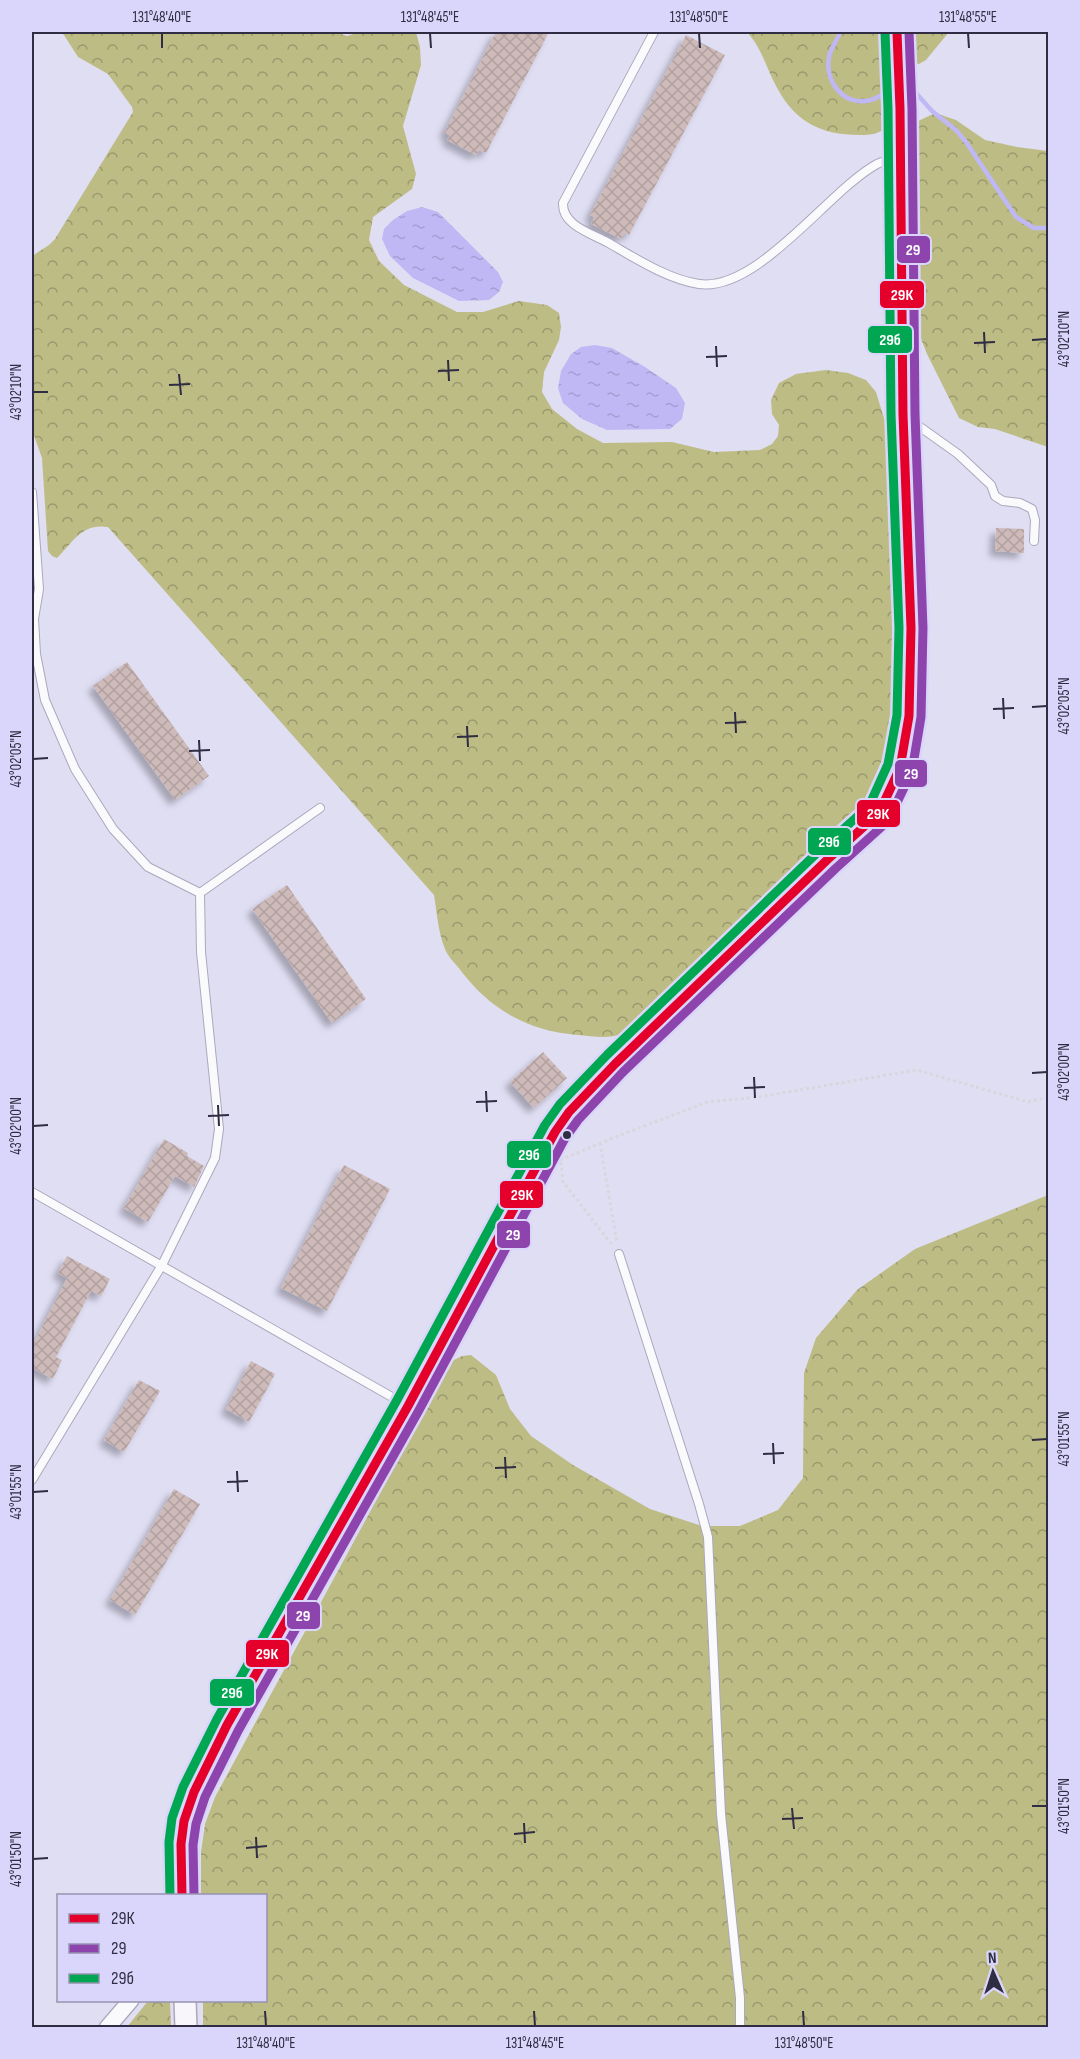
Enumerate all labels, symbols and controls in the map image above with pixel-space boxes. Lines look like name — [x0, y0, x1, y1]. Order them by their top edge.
text: 131°48'40"E — [133, 8, 191, 27]
text: 131°48'45"E — [401, 8, 459, 27]
text: 131°48'50"E — [670, 8, 728, 27]
text: 131°48'55"E — [939, 8, 997, 27]
line badge: 29 — [896, 235, 931, 264]
text: 29 — [906, 241, 920, 260]
line badge: 29К — [879, 280, 925, 309]
text: 29К — [891, 286, 913, 305]
text: 43°02'10"N — [1055, 311, 1074, 367]
line badge: 29б — [867, 325, 913, 354]
text: 29б — [879, 331, 901, 350]
text: 43°02'10"N — [7, 364, 26, 420]
text: 43°02'05"N — [1055, 677, 1074, 735]
text: 43°02'05"N — [7, 730, 26, 788]
line badge: 29 — [894, 759, 928, 788]
text: 29 — [904, 765, 918, 784]
line badge: 29К — [856, 799, 901, 828]
text: 29К — [867, 805, 889, 824]
line badge: 29б — [807, 827, 852, 856]
text: 29б — [818, 833, 840, 852]
text: 43°02'00"N — [1055, 1043, 1074, 1101]
text: 43°02'00"N — [7, 1097, 26, 1155]
unlabelled marker — [561, 1129, 573, 1141]
line badge: 29б — [506, 1140, 552, 1169]
text: 29б — [518, 1146, 540, 1165]
line badge: 29К — [499, 1180, 544, 1209]
text: 29К — [511, 1186, 533, 1205]
line badge: 29 — [496, 1220, 531, 1249]
text: 29 — [506, 1226, 520, 1245]
text: 43°01'55"N — [1055, 1411, 1074, 1467]
text: 43°01'55"N — [7, 1464, 26, 1520]
line badge: 29 — [286, 1601, 321, 1630]
text: 29 — [296, 1607, 310, 1626]
line badge: 29К — [245, 1639, 290, 1668]
text: 29К — [256, 1645, 278, 1664]
line badge: 29б — [209, 1678, 255, 1707]
text: 29б — [221, 1684, 243, 1703]
text: 43°01'50"N — [1055, 1778, 1074, 1834]
text: 43°01'50"N — [7, 1831, 26, 1887]
legend — [57, 1894, 267, 2002]
text: 29К — [111, 1908, 135, 1929]
text: 29 — [111, 1938, 126, 1959]
north arrow — [963, 1942, 1023, 2002]
text: N — [988, 1949, 997, 1968]
text: 29б — [111, 1968, 134, 1989]
text: 131°48'40"E — [237, 2034, 295, 2053]
text: 131°48'45"E — [506, 2034, 564, 2053]
text: 131°48'50"E — [775, 2034, 833, 2053]

